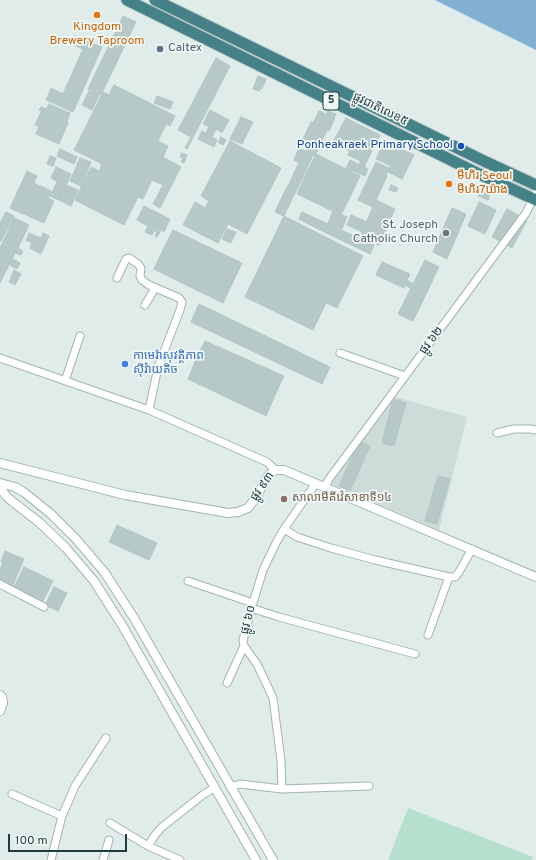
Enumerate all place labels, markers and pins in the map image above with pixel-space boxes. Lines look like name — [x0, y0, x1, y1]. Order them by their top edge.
marker: Kingdom Brewery Taproom — [92, 10, 102, 20]
place label: Kingdom Brewery Taproom — [49, 21, 145, 49]
place label: Caltex — [168, 42, 202, 56]
marker: Caltex — [155, 44, 165, 54]
place label: Ponheakraek Primary School — [297, 139, 453, 153]
marker: Ponheakraek Primary School — [456, 141, 466, 151]
place label: មីហិរ Seoul មីហិរ7យ៉ាង — [457, 170, 512, 198]
marker: មីហិរ Seoul មីហិរ7យ៉ាង — [444, 179, 454, 189]
place label: St. Joseph Catholic Church — [353, 219, 438, 247]
marker: St. Joseph Catholic Church — [441, 228, 451, 238]
place label: កាមេរ៉ាសុវត្ថិភាព ស៊ីវ៉ាយតិច — [133, 350, 204, 378]
marker: កាមេរ៉ាសុវត្ថិភាព ស៊ីវ៉ាយតិច — [120, 359, 130, 369]
place label: សាលាមីគីវ៉េសាខាទី១៤ — [292, 492, 392, 506]
marker: សាលាមីគីវ៉េសាខាទី១៤ — [279, 494, 289, 504]

